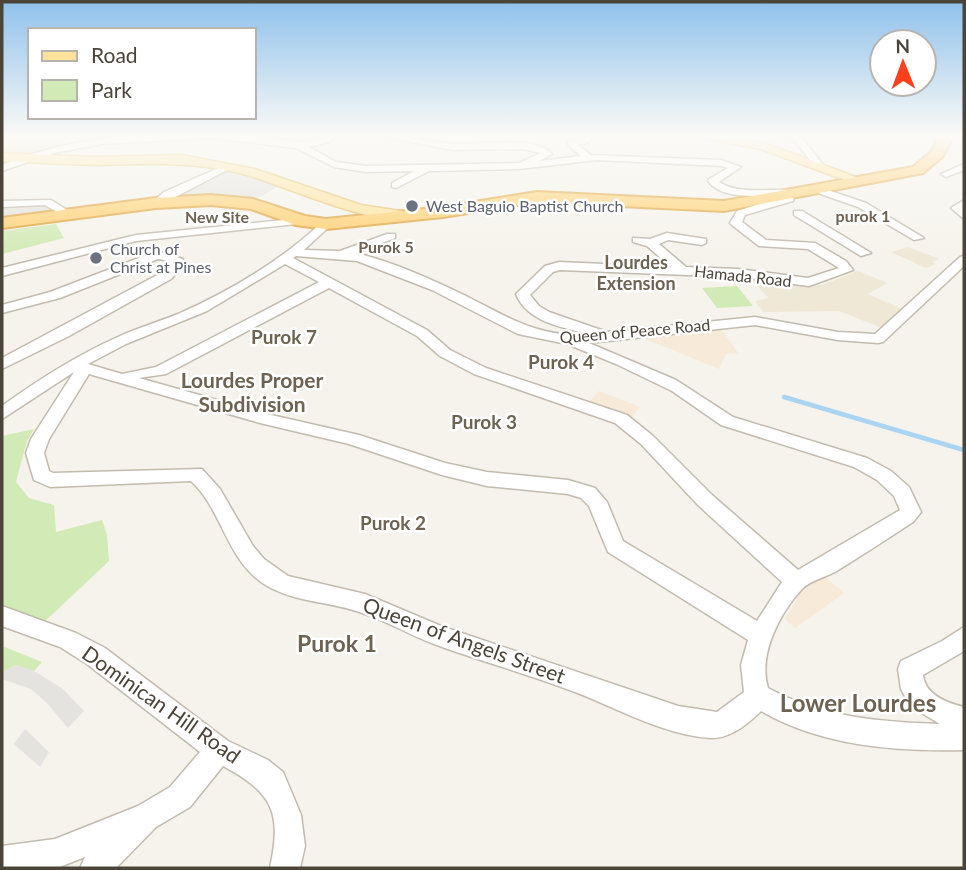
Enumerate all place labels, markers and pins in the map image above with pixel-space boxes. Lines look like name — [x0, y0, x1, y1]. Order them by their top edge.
place label: West Baguio Baptist Church — [426, 196, 624, 215]
marker: West Baguio Baptist Church — [404, 198, 420, 214]
place label: Church of Christ at Pines — [110, 239, 211, 276]
marker: Church of Christ at Pines — [88, 250, 104, 266]

